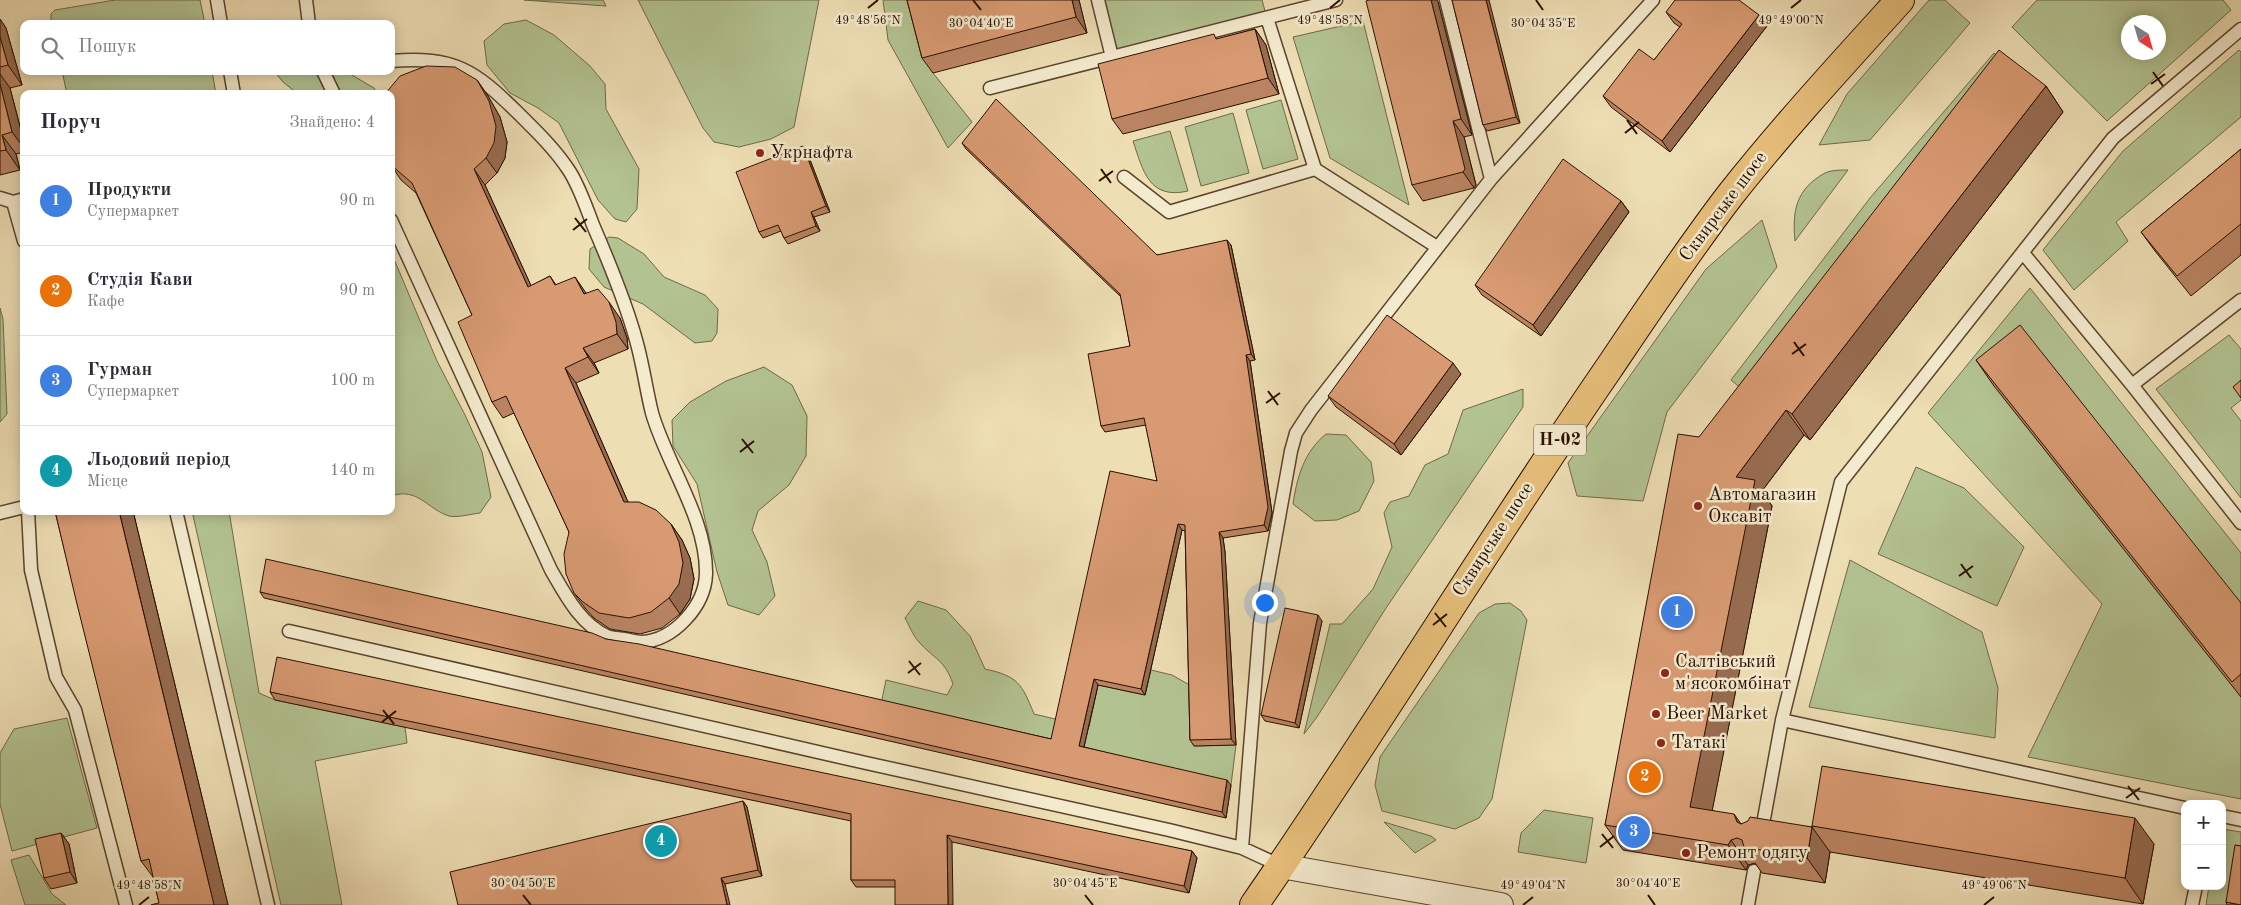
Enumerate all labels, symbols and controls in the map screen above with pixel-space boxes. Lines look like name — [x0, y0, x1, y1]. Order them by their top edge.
text: 49°48'56"N — [835, 14, 901, 27]
text: 49°48'58"N — [1297, 14, 1363, 27]
text: 49°49'00"N — [1758, 15, 1824, 27]
north arrow — [2121, 15, 2166, 60]
text: 30°04'35"E — [1511, 17, 1575, 30]
text: 30°04'40"E — [949, 18, 1013, 30]
search box — [20, 20, 395, 75]
icon: search — [38, 34, 66, 62]
text: Пошук — [78, 38, 136, 57]
text: Поруч — [40, 112, 101, 133]
text: Знайдено: 4 — [290, 115, 375, 131]
place label: Укрнафта — [770, 144, 854, 163]
marker: Укрнафта — [754, 147, 766, 159]
street label: Сквирське шосе — [1677, 149, 1771, 265]
text: Продукти — [87, 181, 171, 200]
text: 1 — [51, 193, 61, 209]
text: 90 m — [339, 193, 375, 209]
text: Супермаркет — [87, 204, 179, 220]
text: Студія Кави — [87, 271, 193, 290]
text: 2 — [51, 283, 61, 299]
text: 90 m — [339, 283, 375, 299]
text: Кафе — [87, 294, 125, 310]
text: Гурман — [87, 361, 152, 380]
text: 3 — [51, 373, 61, 389]
text: 100 m — [330, 373, 375, 389]
text: Супермаркет — [87, 384, 179, 400]
road number: Н-02 — [1534, 424, 1586, 456]
text: Льодовий період — [87, 451, 230, 470]
text: 4 — [51, 463, 61, 479]
text: 140 m — [330, 463, 375, 479]
text: Місце — [87, 474, 128, 490]
street label: Сквирське шосе — [1450, 479, 1538, 601]
place label: Автомагазин Оксавіт — [1708, 486, 1816, 527]
marker: Автомагазин Оксавіт — [1692, 500, 1704, 512]
your location — [1252, 590, 1278, 616]
pin: 1 — [1661, 593, 1693, 631]
place label: Салтівський м'ясокомбінат — [1675, 653, 1791, 694]
marker: Салтівський м'ясокомбінат — [1659, 667, 1671, 679]
place label: Beer Market — [1666, 705, 1768, 724]
marker: Beer Market — [1650, 708, 1662, 720]
place label: Татакі — [1671, 734, 1726, 753]
marker: Татакі — [1655, 737, 1667, 749]
pin: 2 — [1629, 758, 1661, 796]
map controls — [2181, 800, 2226, 890]
button: + — [2181, 800, 2226, 845]
pin: 3 — [1618, 813, 1650, 851]
pin: 4 — [645, 822, 677, 860]
place label: Ремонт одягу — [1696, 844, 1808, 863]
button: − — [2181, 845, 2226, 890]
marker: Ремонт одягу — [1680, 847, 1692, 859]
text: 30°04'50"E — [491, 877, 555, 890]
text: 30°04'45"E — [1053, 877, 1117, 890]
text: 30°04'40"E — [1616, 878, 1680, 890]
text: 49°48'58"N — [116, 879, 182, 892]
text: 49°49'04"N — [1500, 880, 1566, 892]
text: 49°49'06"N — [1961, 880, 2027, 892]

